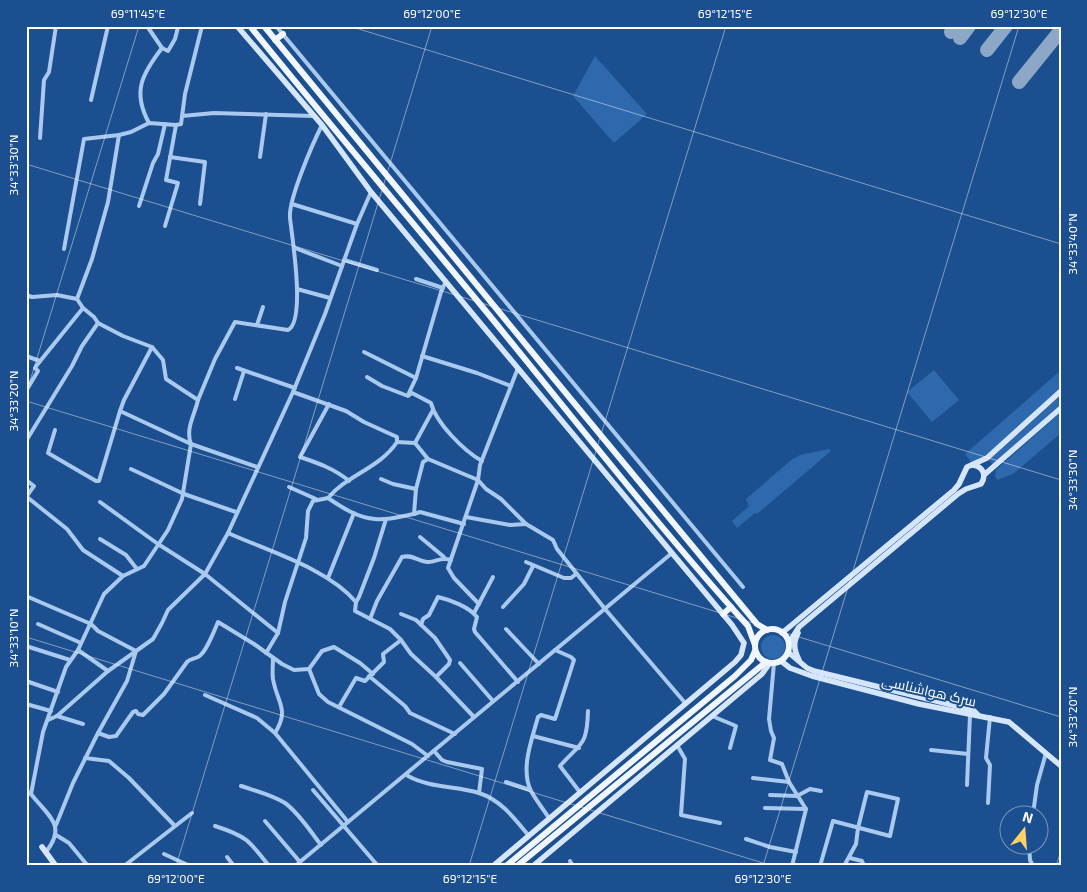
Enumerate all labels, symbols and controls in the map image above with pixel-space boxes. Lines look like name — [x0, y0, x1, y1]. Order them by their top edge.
text: 69°11'45"E — [111, 6, 166, 20]
text: 69°12'00"E — [403, 6, 461, 20]
text: 69°12'15"E — [698, 6, 752, 20]
text: 69°12'30"E — [991, 6, 1048, 20]
text: 34°33'30"N — [6, 135, 20, 195]
text: 34°33'40"N — [1065, 213, 1079, 275]
text: 34°33'20"N — [6, 371, 20, 431]
text: 34°33'30"N — [1065, 450, 1079, 510]
text: 34°33'10"N — [6, 609, 20, 667]
street label: سرک هواشناسی — [880, 671, 978, 710]
text: 34°33'20"N — [1065, 687, 1079, 747]
north arrow — [1000, 804, 1050, 854]
text: N — [1021, 807, 1035, 827]
text: 69°12'00"E — [147, 871, 205, 885]
text: 69°12'15"E — [443, 871, 497, 885]
text: 69°12'30"E — [735, 871, 792, 885]

